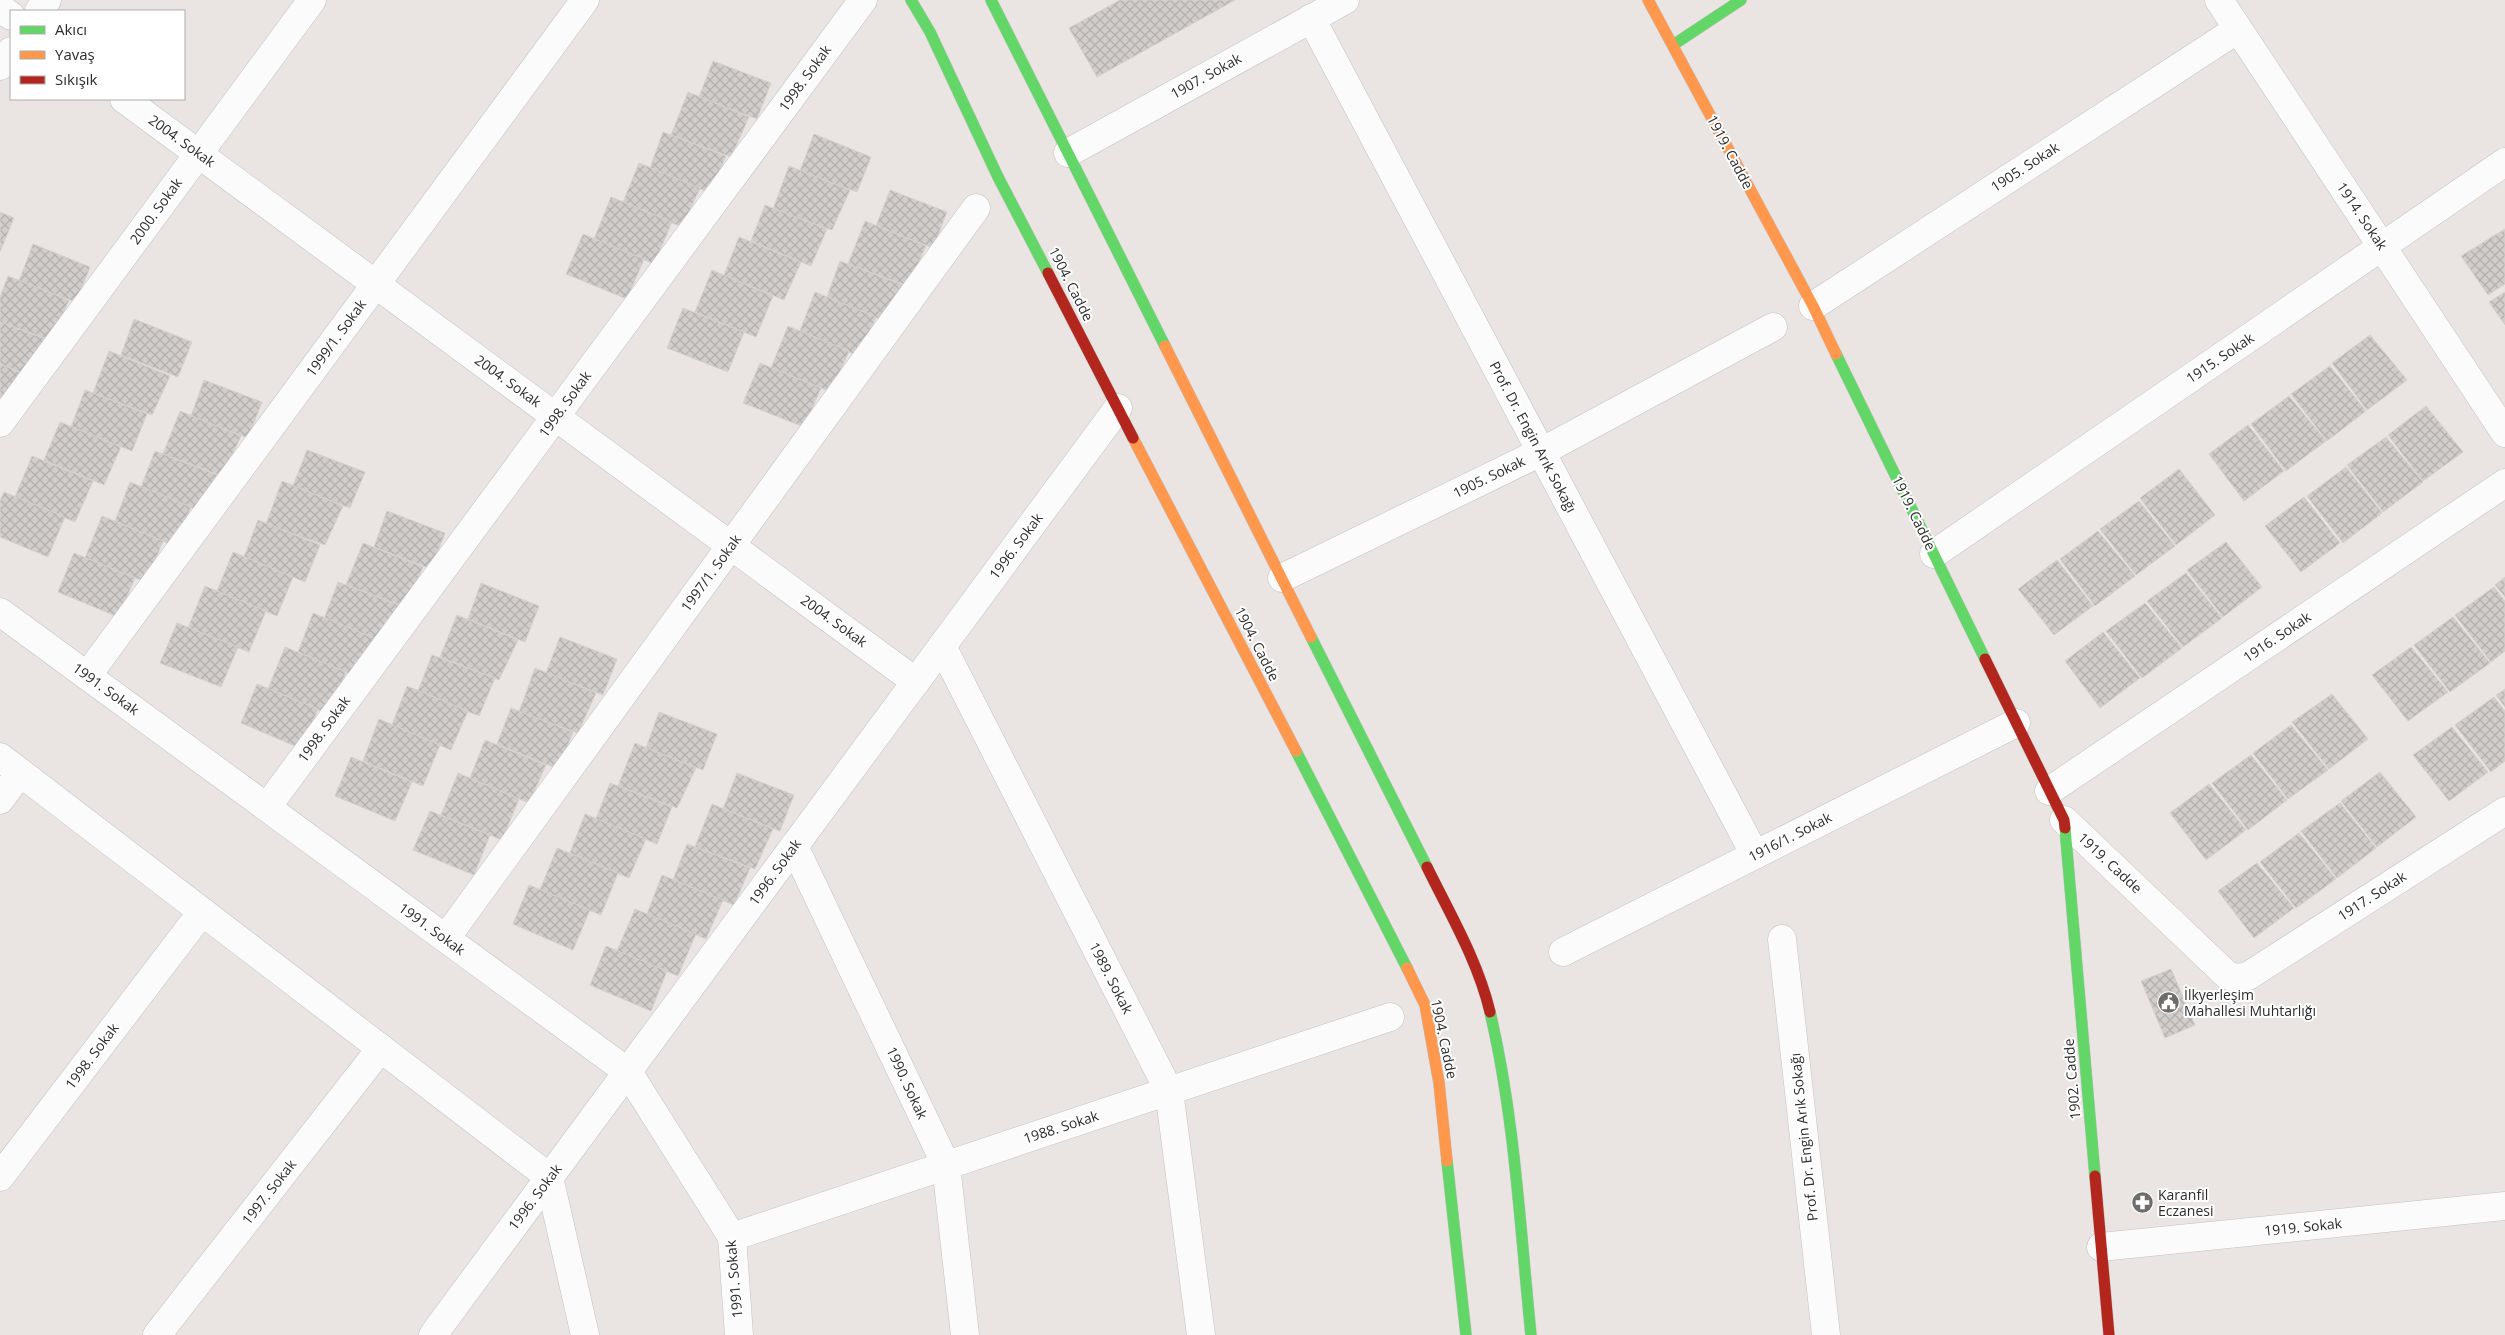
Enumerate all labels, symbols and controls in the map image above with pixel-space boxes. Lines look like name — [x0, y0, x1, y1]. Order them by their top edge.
legend — [10, 10, 185, 100]
text: Akıcı — [55, 19, 87, 39]
street label: 1998. Sokak — [774, 40, 836, 115]
text: Yavaş — [55, 44, 95, 64]
street label: 1907. Sokak — [1167, 48, 1245, 103]
text: Sıkışık — [55, 69, 98, 89]
street label: 2004. Sokak — [145, 110, 220, 172]
street label: 1919. Cadde — [1703, 112, 1758, 192]
street label: 1905. Sokak — [1987, 137, 2063, 196]
street label: 2000. Sokak — [125, 173, 187, 248]
street label: 1914. Sokak — [2333, 178, 2392, 254]
street label: 1904. Cadde — [1045, 243, 1098, 324]
street label: 1999/1. Sokak — [301, 295, 370, 380]
street label: 1915. Sokak — [2182, 328, 2258, 387]
street label: 2004. Sokak — [471, 350, 546, 412]
street label: Prof. Dr. Engin Arık Sokağı — [1485, 358, 1581, 516]
street label: 1998. Sokak — [534, 366, 596, 441]
street label: 1905. Sokak — [1450, 451, 1529, 502]
street label: 1919. Cadde — [1888, 472, 1941, 553]
street label: 1996. Sokak — [985, 508, 1047, 583]
street label: 1997/1. Sokak — [676, 530, 745, 615]
street label: 2004. Sokak — [797, 590, 872, 652]
street label: 1904. Cadde — [1231, 603, 1284, 684]
street label: 1916. Sokak — [2239, 607, 2315, 666]
street label: 1991. Sokak — [69, 658, 144, 720]
street label: 1998. Sokak — [293, 691, 355, 766]
street label: 1916/1. Sokak — [1745, 807, 1835, 866]
street label: 1919. Cadde — [2074, 828, 2147, 897]
street label: 1996. Sokak — [744, 834, 806, 909]
street label: 1917. Sokak — [2334, 866, 2410, 925]
street label: 1991. Sokak — [395, 898, 470, 960]
street label: 1989. Sokak — [1085, 939, 1138, 1017]
place label: İlkyerleşim Mahallesi Muhtarlığı — [2184, 985, 2316, 1020]
public building icon: İlkyerleşim Mahallesi Muhtarlığı — [2156, 991, 2180, 1015]
street label: 1904. Cadde — [1427, 997, 1462, 1081]
street label: 1998. Sokak — [61, 1018, 123, 1093]
street label: 1902. Cadde — [2059, 1038, 2084, 1120]
street label: 1990. Sokak — [882, 1043, 933, 1123]
street label: Prof. Dr. Engin Arık Sokağı — [1785, 1052, 1822, 1222]
street label: 1988. Sokak — [1021, 1105, 1101, 1148]
street label: 1997. Sokak — [237, 1155, 300, 1228]
street label: 1996. Sokak — [504, 1159, 566, 1234]
place label: Karanfil Eczanesi — [2158, 1185, 2213, 1220]
pharmacy icon: Karanfil Eczanesi — [2130, 1191, 2154, 1215]
street label: 1919. Sokak — [2263, 1213, 2343, 1240]
street label: 1991. Sokak — [721, 1239, 746, 1319]

